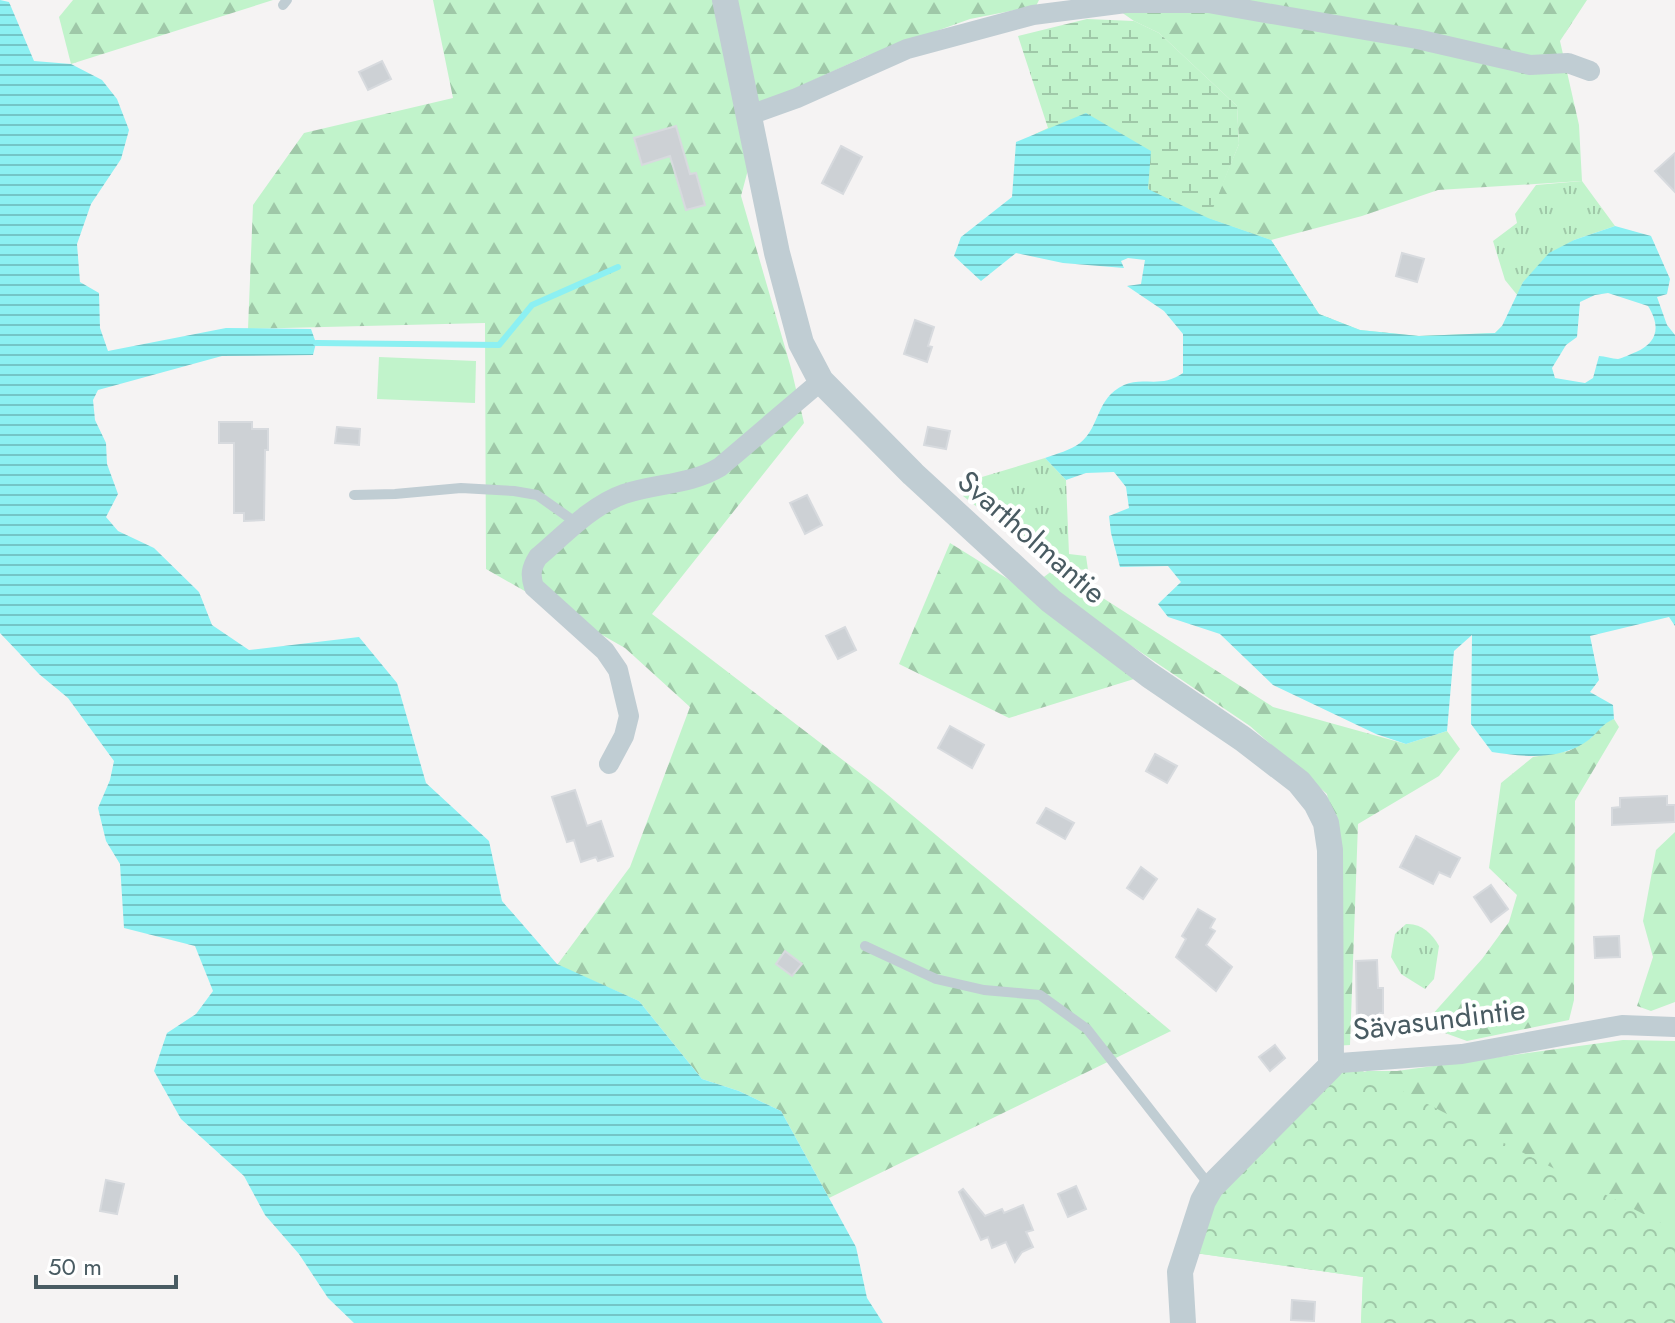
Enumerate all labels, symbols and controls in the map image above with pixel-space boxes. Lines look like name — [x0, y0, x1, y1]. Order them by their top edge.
street label: Svartholmantie — [948, 460, 1116, 614]
street label: Sävasundintie — [1350, 987, 1528, 1051]
scale bar — [36, 1239, 176, 1289]
text: 50 m — [48, 1249, 102, 1284]

